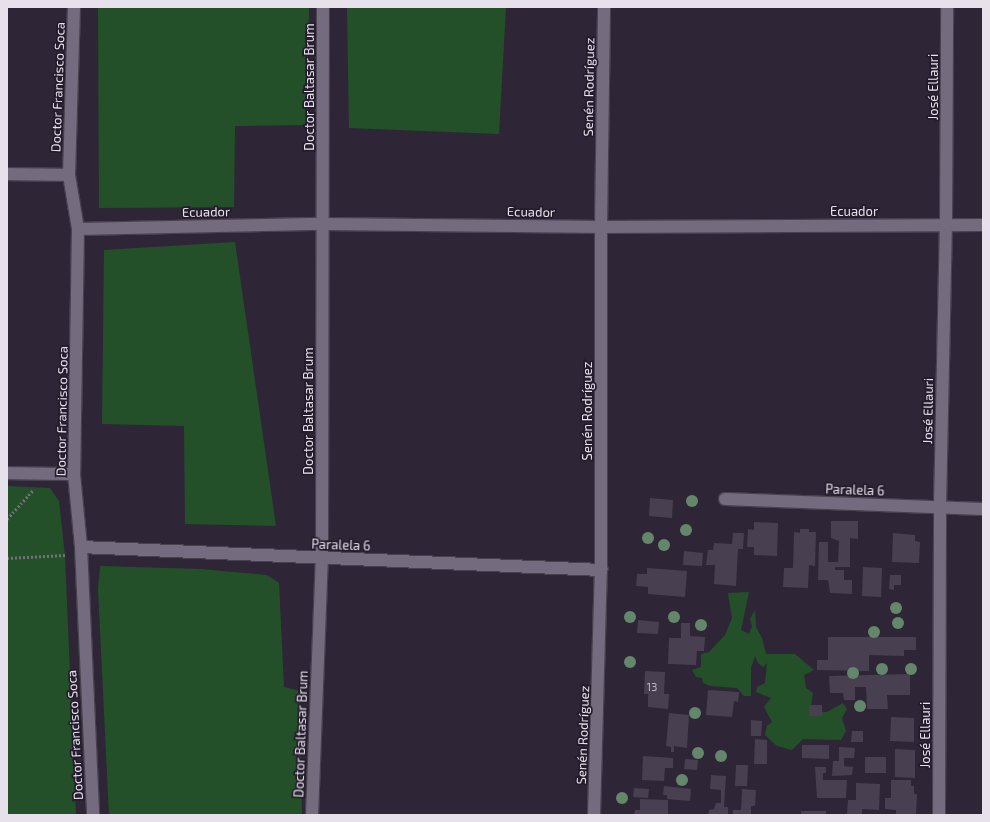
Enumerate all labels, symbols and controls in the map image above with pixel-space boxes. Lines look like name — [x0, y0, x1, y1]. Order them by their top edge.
street label: Doctor Francisco Soca — [48, 22, 68, 152]
street label: Doctor Baltasar Brum — [301, 23, 317, 151]
street label: Senén Rodríguez — [580, 37, 598, 137]
street label: José Ellauri — [925, 54, 941, 120]
street label: Ecuador — [830, 203, 878, 219]
street label: Ecuador — [182, 204, 230, 220]
street label: Ecuador — [507, 204, 555, 220]
street label: Doctor Francisco Soca — [53, 346, 71, 476]
street label: Doctor Baltasar Brum — [300, 347, 316, 475]
street label: Senén Rodríguez — [579, 362, 595, 460]
street label: José Ellauri — [920, 378, 936, 444]
street label: Paralela 6 — [825, 481, 885, 499]
street label: Paralela 6 — [311, 536, 371, 554]
street label: Doctor Francisco Soca — [64, 669, 86, 801]
street label: Doctor Baltasar Brum — [291, 670, 311, 798]
house number: 13 — [647, 680, 657, 694]
street label: Senén Rodríguez — [573, 685, 593, 785]
street label: José Ellauri — [917, 702, 933, 768]

